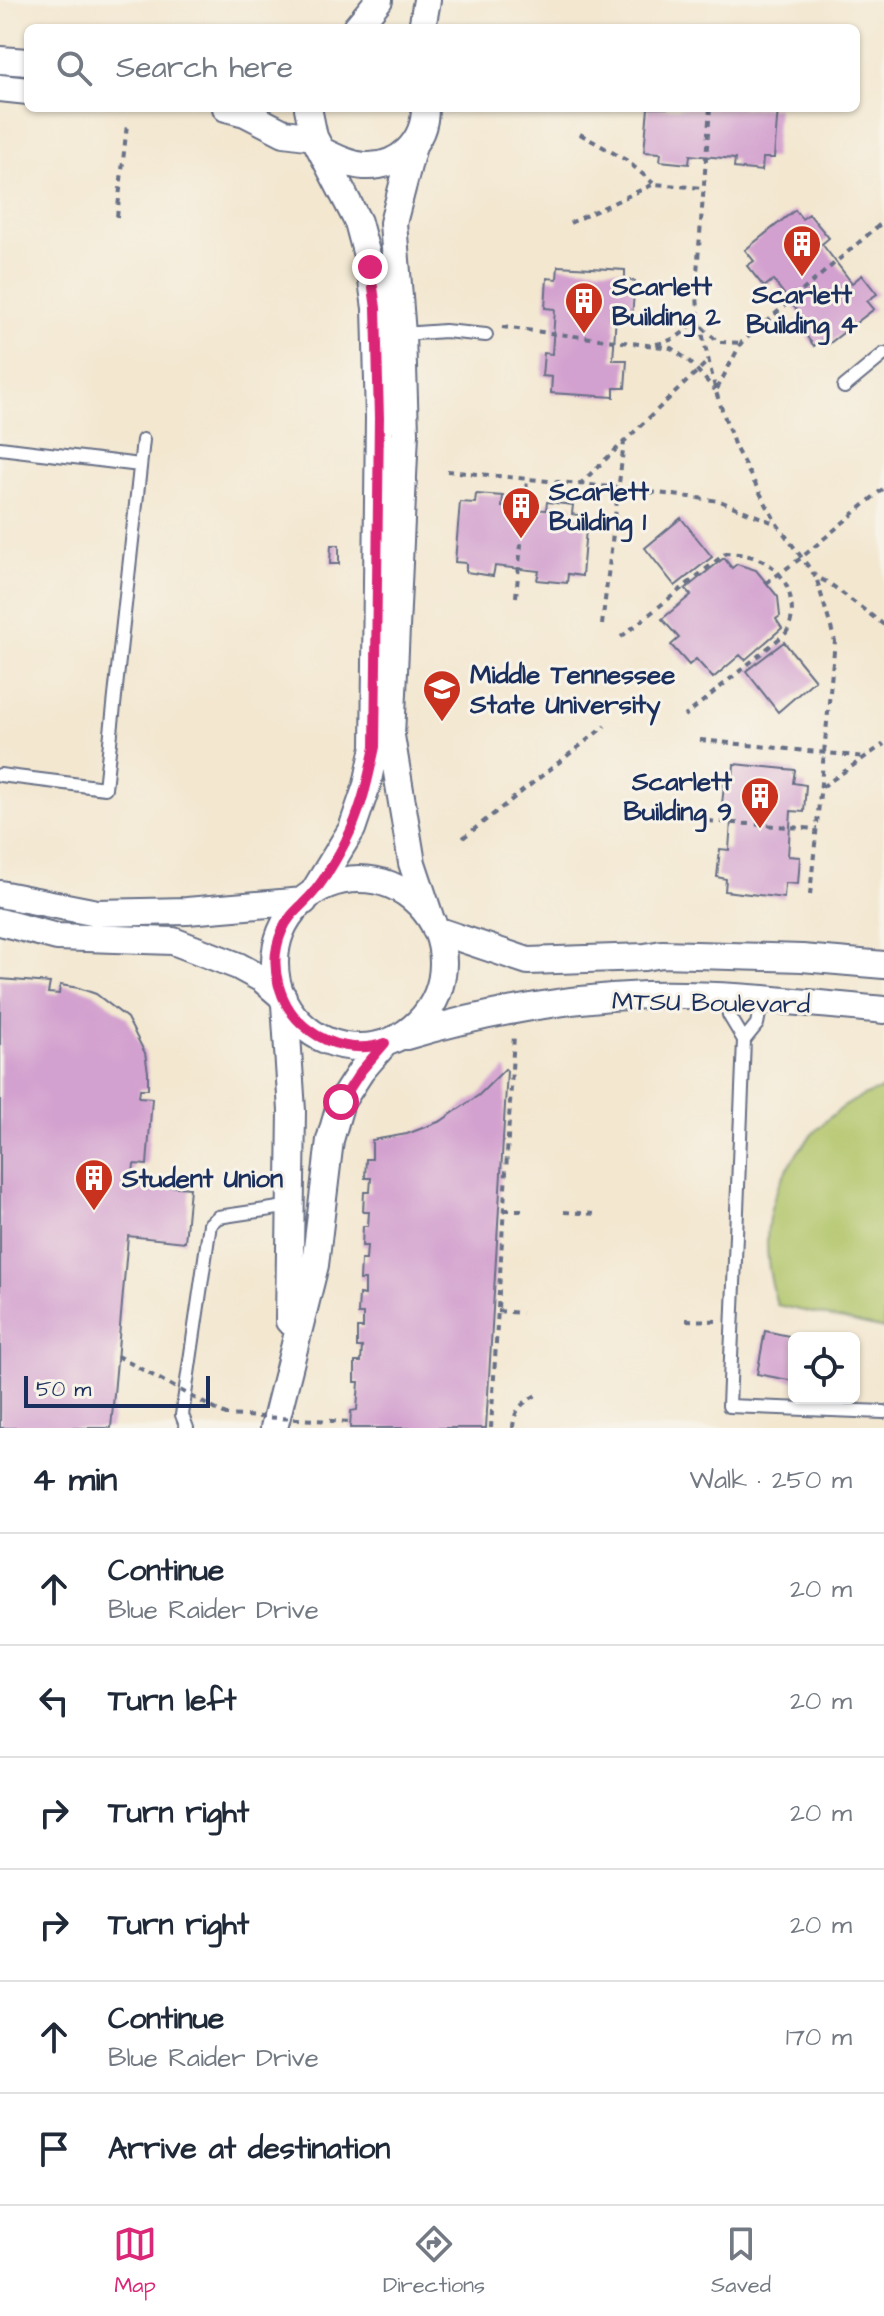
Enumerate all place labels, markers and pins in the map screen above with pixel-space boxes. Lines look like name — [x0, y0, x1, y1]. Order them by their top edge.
building icon: Scarlett Building 4 — [781, 223, 823, 278]
place label: Scarlett Building 2 — [611, 269, 721, 338]
place label: Scarlett Building 4 — [746, 277, 858, 346]
building icon: Scarlett Building 2 — [563, 280, 605, 335]
place label: Scarlett Building 1 — [548, 474, 649, 543]
building icon: Scarlett Building 1 — [500, 485, 542, 540]
place label: Middle Tennessee State University — [469, 657, 675, 726]
school or university icon: Middle Tennessee State University — [421, 668, 463, 723]
place label: Scarlett Building 9 — [623, 764, 732, 833]
building icon: Scarlett Building 9 — [739, 775, 781, 830]
building icon: Student Union — [73, 1157, 115, 1212]
place label: Student Union — [121, 1161, 283, 1197]

